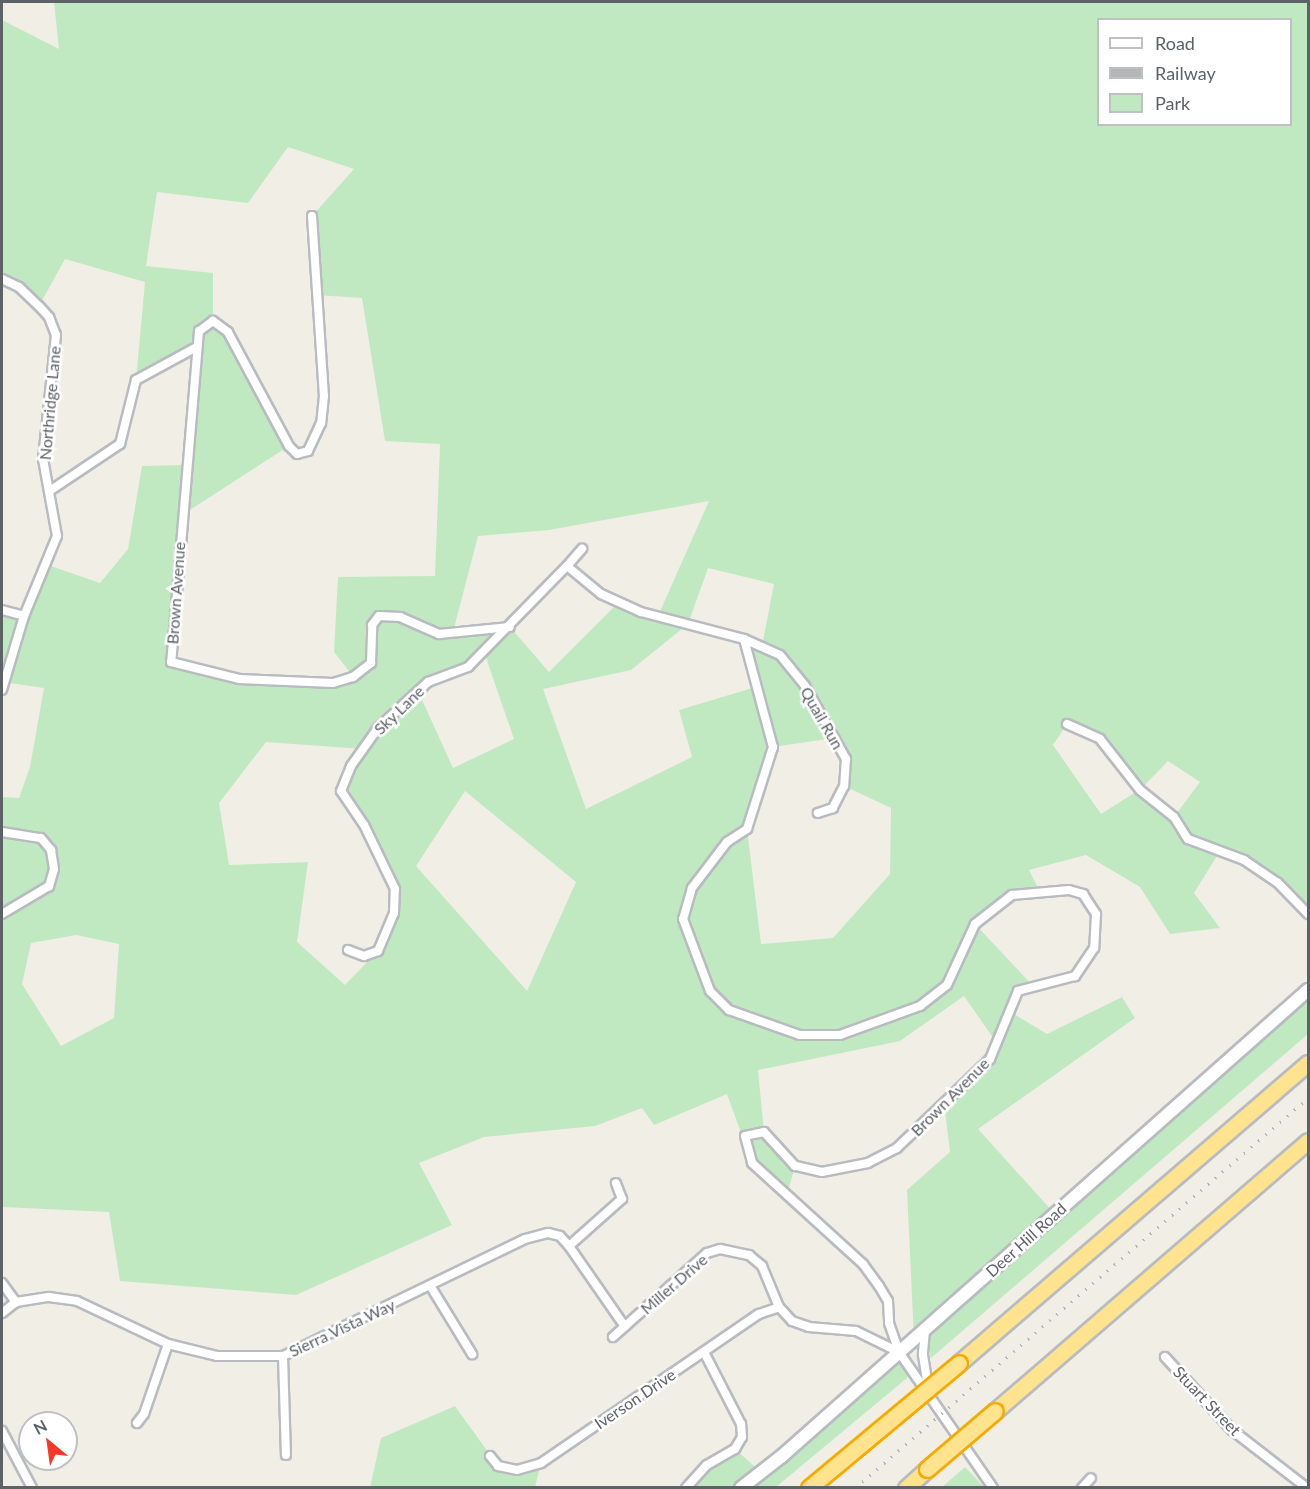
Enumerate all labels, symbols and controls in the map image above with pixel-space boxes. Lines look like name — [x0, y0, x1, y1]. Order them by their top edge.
legend — [1097, 18, 1292, 126]
text: Road — [1155, 32, 1195, 54]
text: Railway — [1155, 62, 1216, 84]
text: Park — [1155, 92, 1190, 114]
street label: Northridge Lane — [35, 345, 65, 461]
street label: Brown Avenue — [163, 541, 189, 645]
street label: Sky Lane — [370, 681, 428, 739]
street label: Quail Run — [796, 683, 848, 753]
street label: Brown Avenue — [907, 1054, 993, 1140]
street label: Deer Hill Road — [982, 1199, 1070, 1281]
street label: Miller Drive — [637, 1250, 711, 1318]
street label: Sierra Vista Way — [286, 1295, 398, 1361]
street label: Stuart Street — [1169, 1362, 1245, 1440]
street label: Iverson Drive — [591, 1365, 679, 1433]
north arrow — [18, 1411, 78, 1471]
text: N — [30, 1415, 50, 1438]

